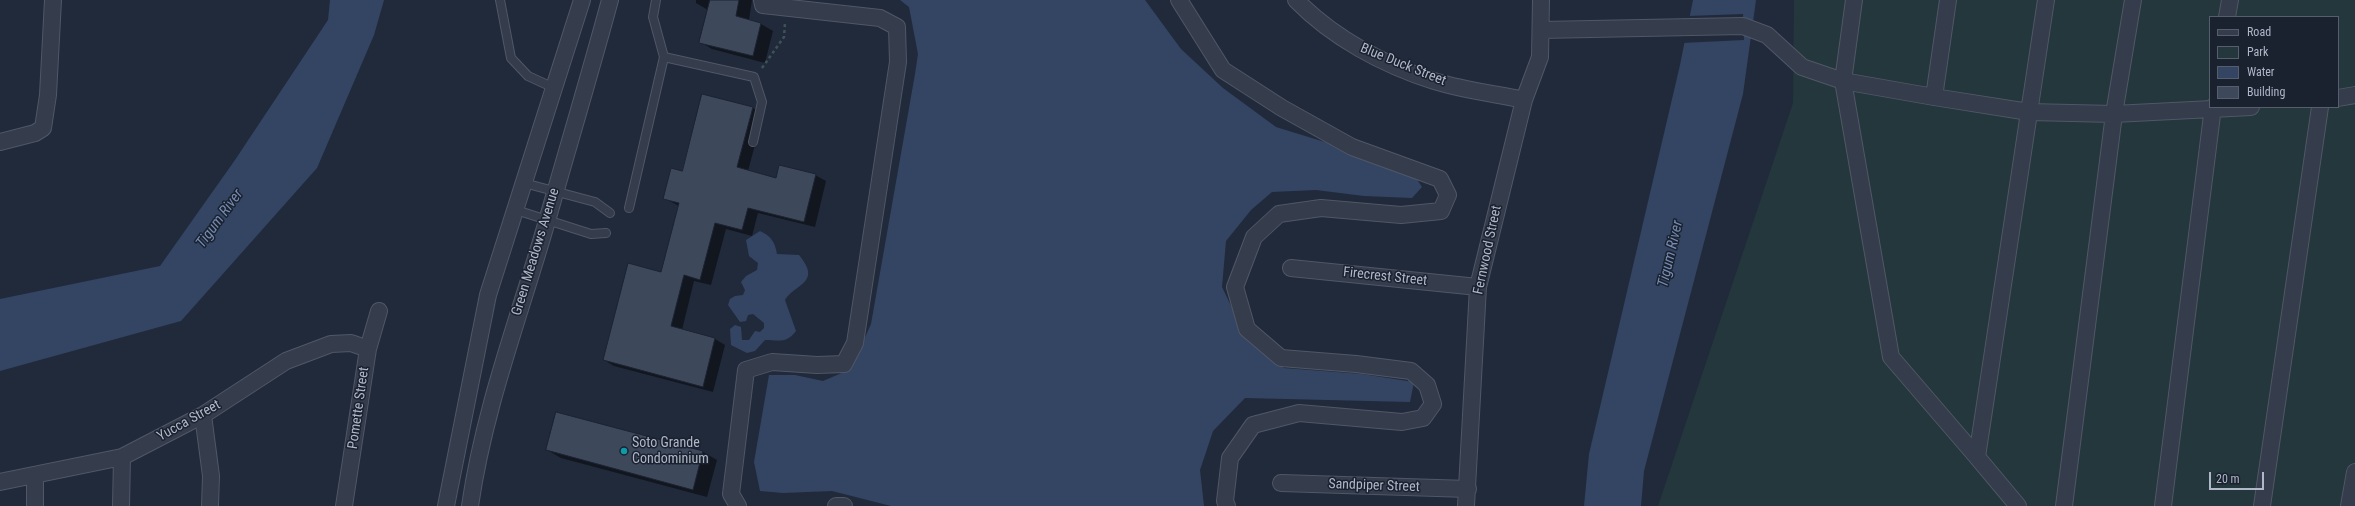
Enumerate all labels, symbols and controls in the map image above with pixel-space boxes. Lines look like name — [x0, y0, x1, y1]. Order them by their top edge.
legend — [2209, 16, 2339, 108]
text: Road — [2247, 25, 2271, 39]
street label: Blue Duck Street — [1358, 40, 1448, 90]
text: Park — [2247, 45, 2268, 59]
text: Water — [2247, 65, 2275, 79]
text: Building — [2247, 85, 2285, 99]
water label: Tigum River — [193, 186, 247, 252]
street label: Green Meadows Avenue — [509, 186, 563, 318]
street label: Fernwood Street — [1470, 204, 1506, 296]
water label: Tigum River — [1655, 219, 1687, 289]
street label: Firecrest Street — [1342, 264, 1428, 290]
street label: Pomette Street — [345, 366, 373, 450]
street label: Yucca Street — [155, 397, 223, 445]
place label: Soto Grande Condominium — [632, 435, 709, 468]
marker: Soto Grande Condominium — [619, 446, 629, 456]
scale bar — [2211, 464, 2266, 490]
text: 20 m — [2216, 472, 2240, 486]
street label: Sandpiper Street — [1328, 476, 1420, 496]

